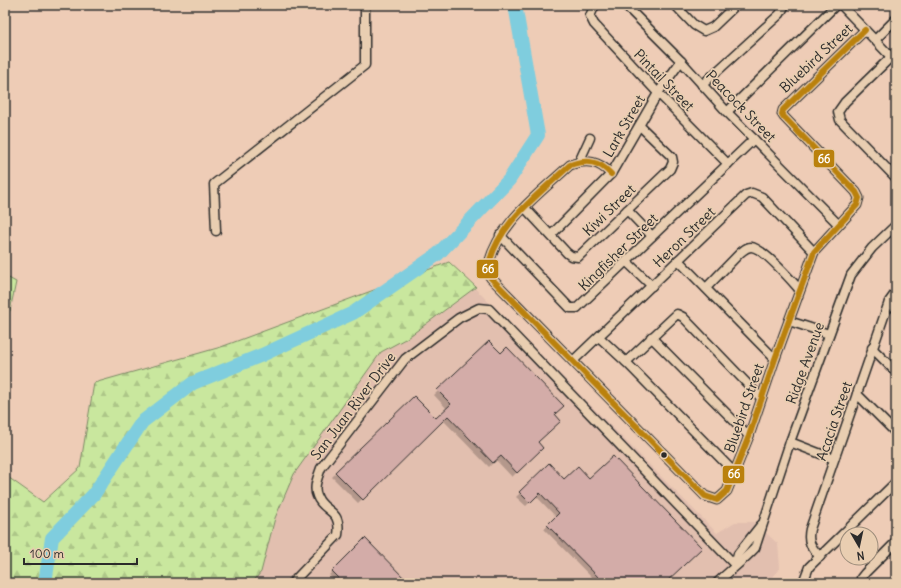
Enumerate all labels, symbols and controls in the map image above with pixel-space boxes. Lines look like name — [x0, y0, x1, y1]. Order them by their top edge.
street label: Bluebird Street — [776, 19, 856, 96]
street label: Pintail Street — [630, 45, 698, 115]
street label: Peacock Street — [702, 66, 780, 146]
street label: Lark Street — [599, 91, 649, 160]
line badge: 66 — [813, 149, 835, 168]
text: 66 — [818, 152, 830, 166]
street label: Kiwi Street — [579, 180, 639, 240]
street label: Heron Street — [649, 203, 719, 271]
street label: Kingfisher Street — [574, 209, 662, 295]
line badge: 66 — [476, 259, 499, 279]
text: 66 — [482, 262, 494, 276]
street label: Ridge Avenue — [782, 320, 828, 406]
street label: San Juan River Drive — [307, 349, 399, 463]
street label: Bluebird Street — [720, 361, 768, 455]
street label: Acacia Street — [812, 379, 856, 463]
unlabelled marker — [659, 450, 669, 460]
line badge: 66 — [722, 465, 745, 484]
text: 66 — [728, 467, 740, 481]
north arrow — [839, 526, 879, 566]
scale bar — [24, 540, 137, 566]
text: 100 m — [30, 546, 64, 561]
text: N — [856, 548, 865, 563]

